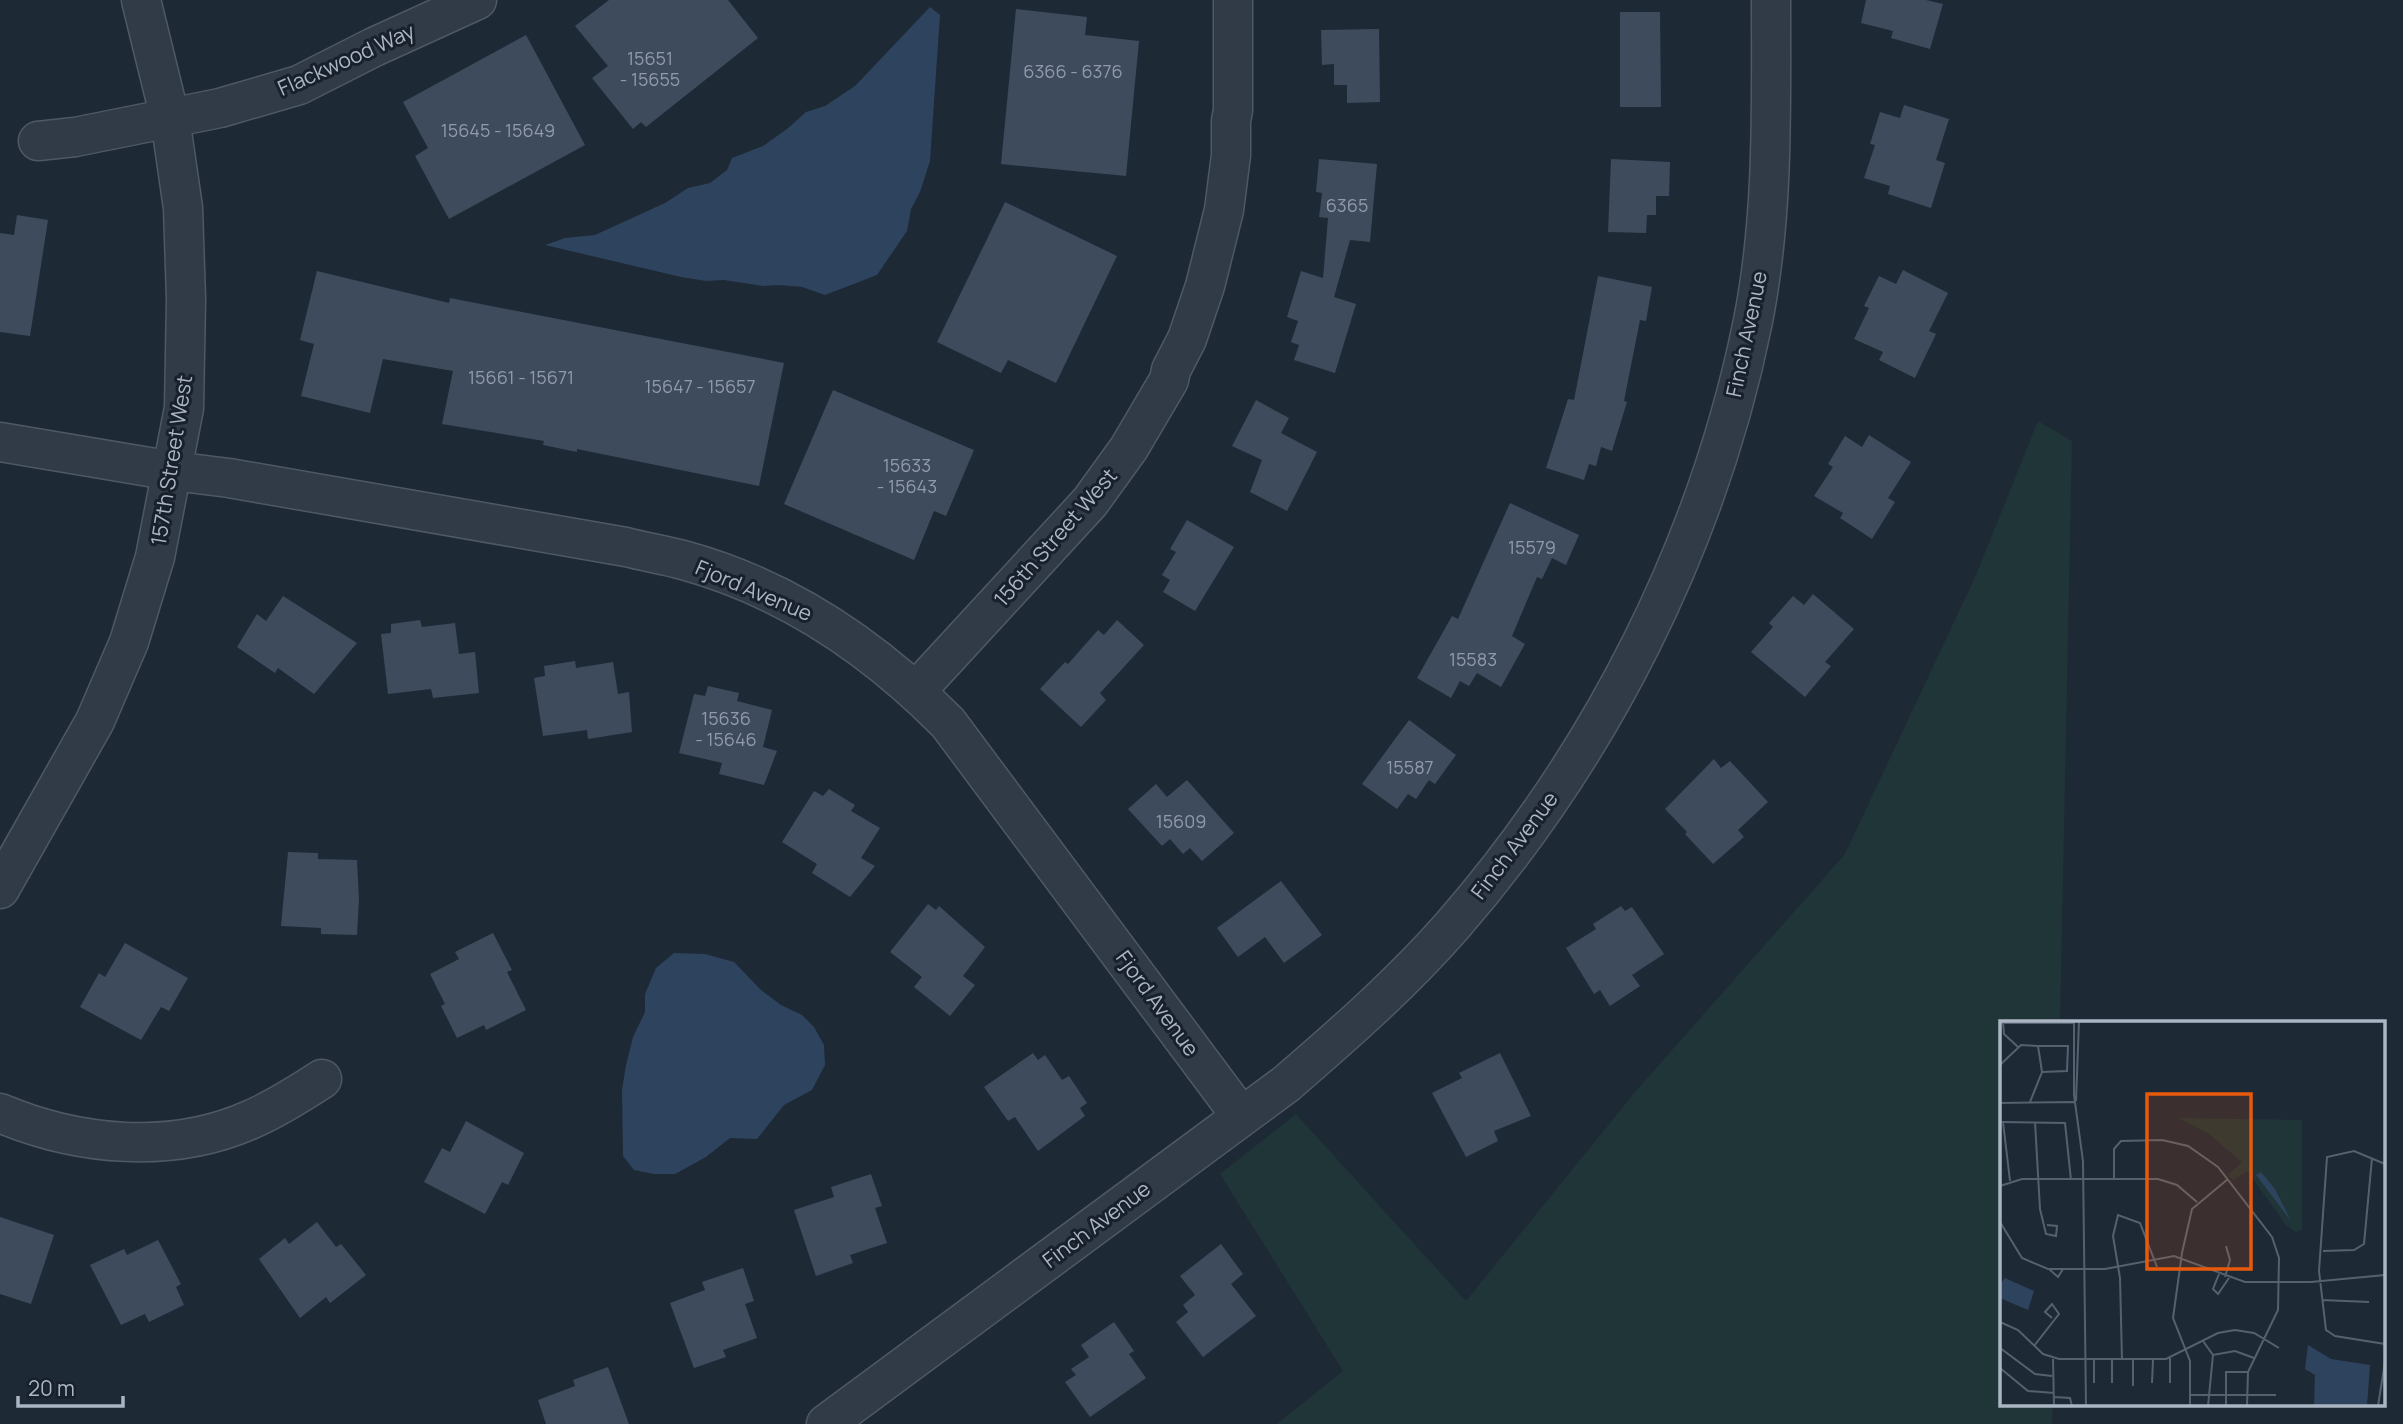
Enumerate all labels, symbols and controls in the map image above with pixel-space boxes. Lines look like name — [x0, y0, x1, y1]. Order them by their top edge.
street label: Flackwood Way — [273, 16, 419, 102]
house number: 15651 - 15655 — [620, 46, 680, 91]
house number: 6366 - 6376 — [1023, 59, 1123, 83]
house number: 15645 - 15649 — [441, 118, 555, 142]
house number: 6365 — [1326, 193, 1368, 217]
street label: Finch Avenue — [1719, 268, 1773, 400]
house number: 15661 - 15671 — [468, 365, 574, 389]
street label: 157th Street West — [144, 373, 198, 547]
house number: 15647 - 15657 — [644, 374, 756, 398]
house number: 15633 - 15643 — [877, 453, 937, 498]
street label: 156th Street West — [987, 462, 1123, 612]
house number: 15579 — [1508, 535, 1556, 559]
street label: Fjord Avenue — [691, 553, 817, 627]
house number: 15583 — [1449, 647, 1497, 671]
house number: 15636 - 15646 — [695, 706, 757, 751]
house number: 15587 — [1386, 755, 1434, 779]
street label: Finch Avenue — [1464, 785, 1564, 905]
house number: 15609 — [1156, 809, 1206, 833]
street label: Fjord Avenue — [1110, 945, 1206, 1061]
inset map — [2000, 1021, 2386, 1406]
street label: Finch Avenue — [1036, 1174, 1156, 1274]
scale bar — [18, 1364, 122, 1408]
text: 20 m — [28, 1374, 75, 1402]

